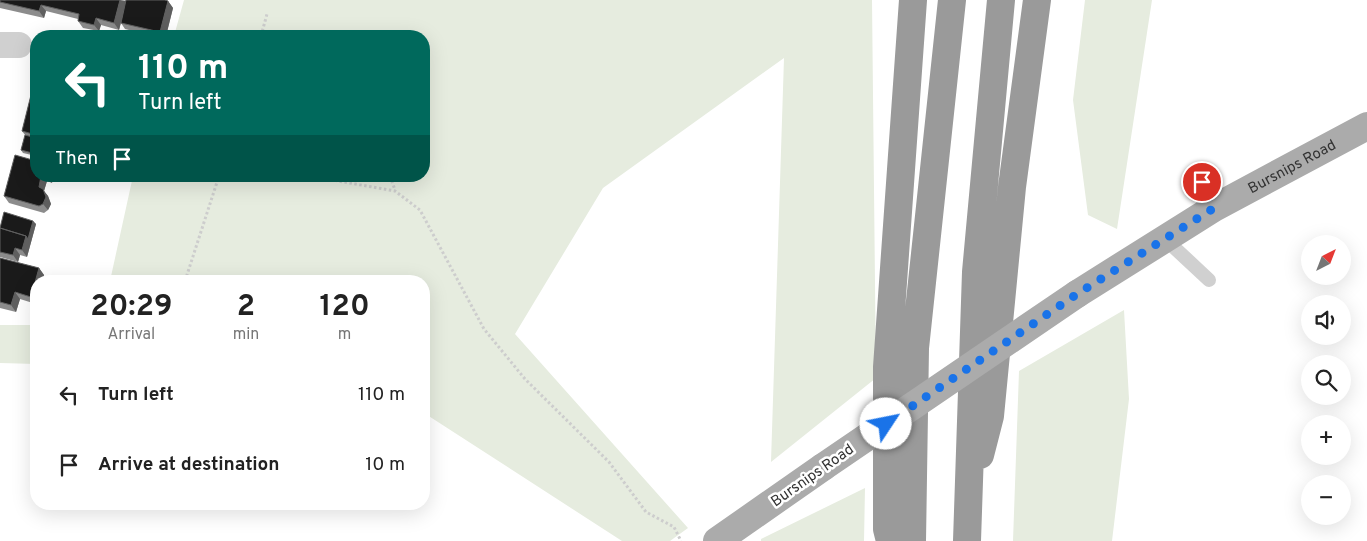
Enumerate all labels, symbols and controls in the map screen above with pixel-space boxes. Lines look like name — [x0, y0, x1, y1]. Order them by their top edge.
text: 110 m — [138, 47, 228, 91]
icon: left — [55, 50, 120, 115]
text: Turn left — [138, 90, 221, 117]
street label: Bursnips Road — [1245, 136, 1340, 199]
icon: arrive — [108, 145, 136, 173]
text: Then — [55, 147, 98, 171]
pin — [1181, 161, 1223, 203]
icon: arrive — [1188, 168, 1216, 196]
north arrow — [1301, 235, 1351, 285]
map controls — [1301, 235, 1351, 525]
text: 20:29 — [90, 289, 172, 326]
text: 2 — [237, 289, 255, 326]
text: 120 — [320, 289, 370, 326]
button: sound — [1301, 295, 1351, 345]
text: Arrival — [108, 325, 155, 345]
text: min — [233, 325, 259, 345]
text: m — [338, 325, 351, 345]
button: search — [1301, 355, 1351, 405]
icon: left — [55, 381, 83, 409]
text: Turn left — [98, 383, 174, 407]
text: 110 m — [358, 383, 405, 407]
position arrow — [859, 397, 911, 449]
button: + — [1301, 415, 1351, 465]
street label: Bursnips Road — [768, 441, 858, 512]
icon: arrive — [55, 451, 83, 479]
text: Arrive at destination — [98, 453, 279, 477]
text: 10 m — [365, 453, 405, 477]
button: − — [1301, 475, 1351, 525]

